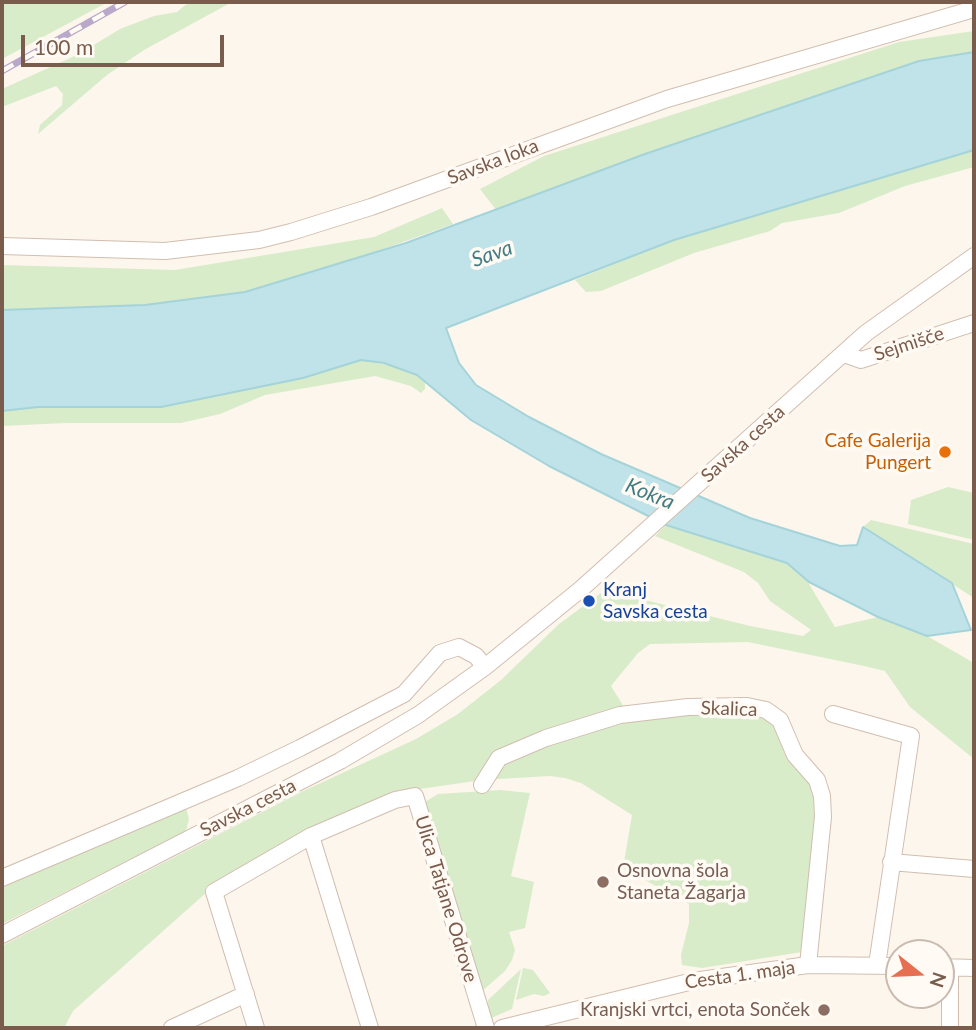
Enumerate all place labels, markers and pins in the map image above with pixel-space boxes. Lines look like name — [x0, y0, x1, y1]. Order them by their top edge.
place label: Cafe Galerija Pungert — [825, 430, 931, 474]
marker: Cafe Galerija Pungert — [937, 444, 953, 460]
place label: Kranj Savska cesta — [603, 579, 708, 623]
marker: Kranj Savska cesta — [581, 593, 597, 609]
place label: Osnovna šola Staneta Žagarja — [617, 860, 746, 904]
marker: Osnovna šola Staneta Žagarja — [595, 874, 611, 890]
place label: Kranjski vrtci, enota Sonček — [580, 999, 810, 1021]
marker: Kranjski vrtci, enota Sonček — [816, 1002, 832, 1018]

